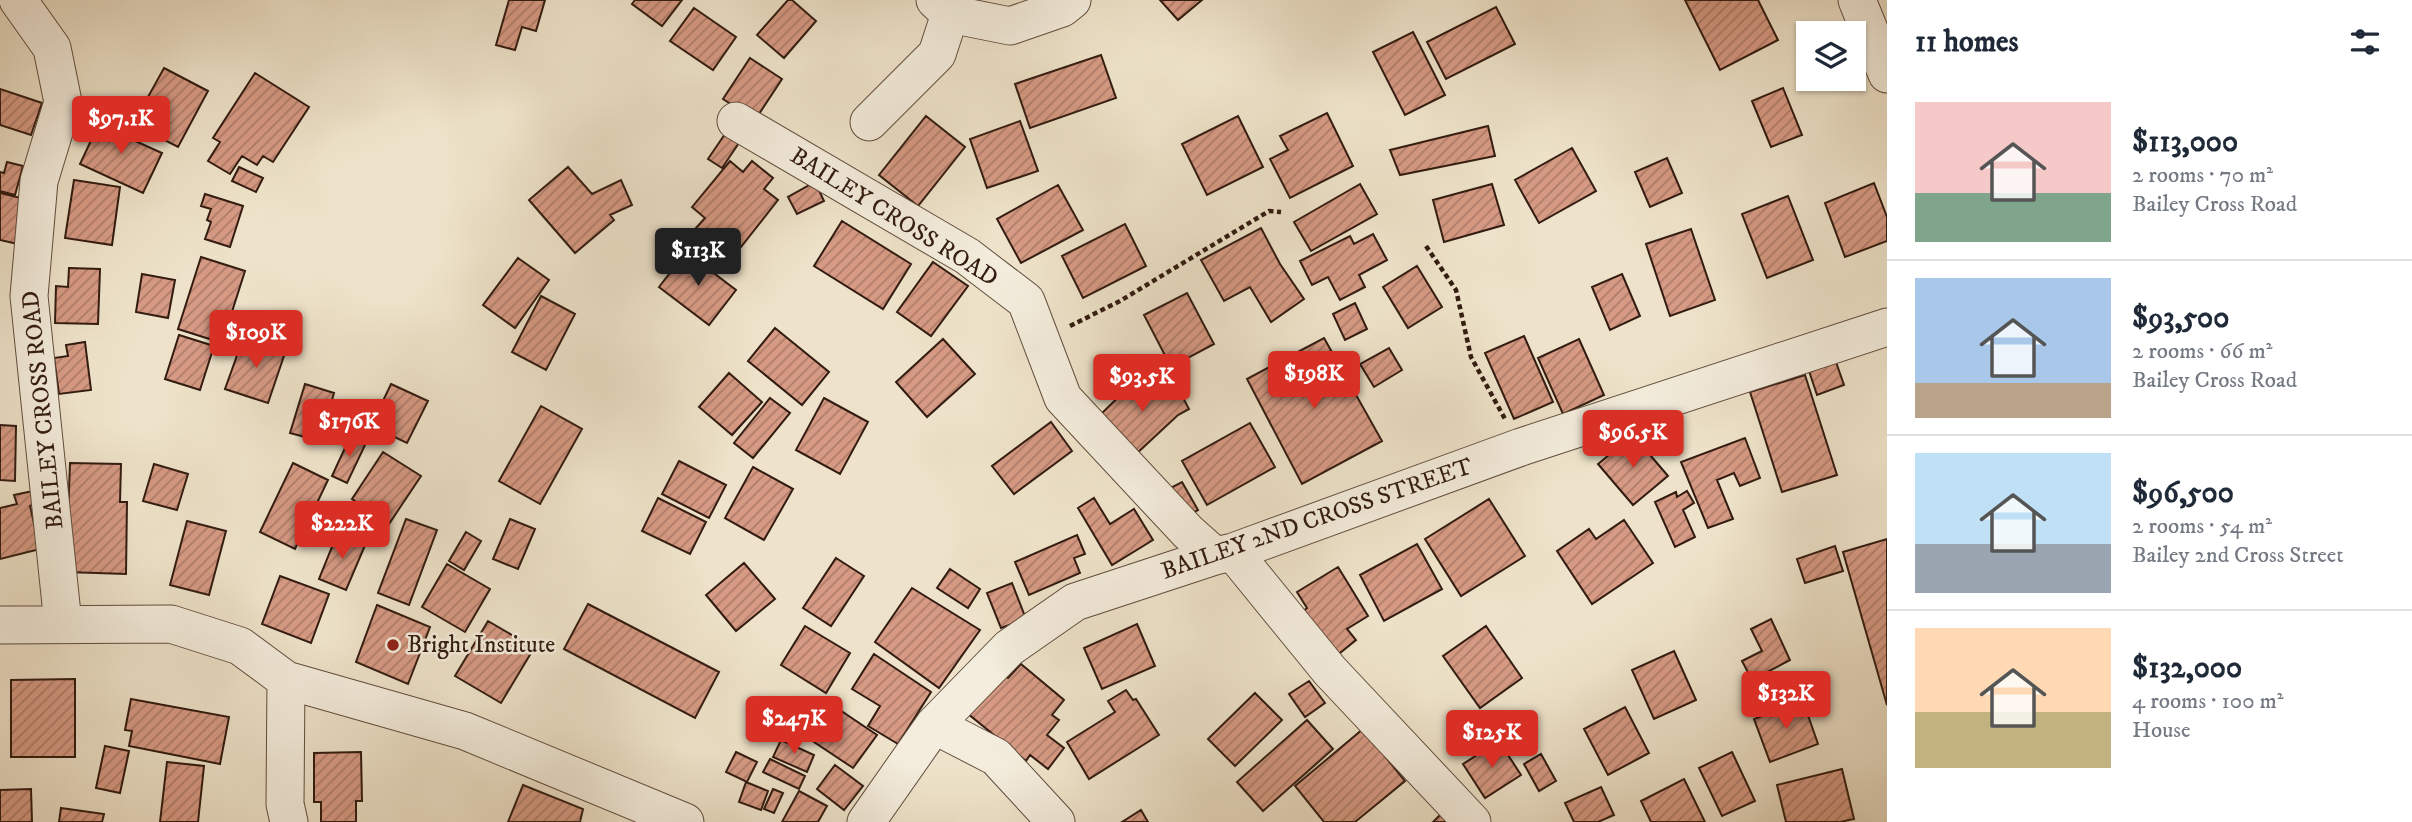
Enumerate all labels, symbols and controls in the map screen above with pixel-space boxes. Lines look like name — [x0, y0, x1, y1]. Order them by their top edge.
map controls — [1796, 21, 1866, 91]
button: layers — [1796, 21, 1866, 91]
icon: filters — [2346, 23, 2384, 61]
text: 11 homes — [1915, 24, 2019, 61]
pin: $97.1K — [64, 96, 178, 156]
text: $97.1K — [88, 104, 154, 133]
text: $113,000 — [2132, 124, 2238, 161]
icon: home — [1971, 130, 2055, 214]
street label: BAILEY CROSS ROAD — [784, 141, 1004, 293]
text: 2 rooms · 70 m² — [2132, 161, 2273, 190]
text: Bailey Cross Road — [2132, 190, 2297, 219]
pin: $113K — [649, 229, 747, 288]
text: $113K — [671, 236, 725, 265]
street label: BAILEY CROSS ROAD — [16, 289, 70, 531]
text: $93,500 — [2132, 300, 2229, 337]
icon: home — [1971, 306, 2055, 390]
pin: $109K — [207, 310, 305, 370]
text: $109K — [226, 318, 286, 347]
text: 2 rooms · 66 m² — [2132, 337, 2272, 366]
pin: $198K — [1265, 352, 1363, 411]
pin: $93.5K — [1085, 354, 1199, 414]
text: $198K — [1284, 359, 1344, 388]
text: $93.5K — [1109, 362, 1175, 391]
text: Bailey Cross Road — [2132, 366, 2297, 395]
pin: $176K — [300, 400, 398, 459]
text: $176K — [318, 407, 380, 436]
pin: $96.5K — [1576, 410, 1690, 470]
text: $96.5K — [1599, 418, 1667, 447]
street label: BAILEY 2ND CROSS STREET — [1157, 452, 1477, 586]
text: $96,500 — [2132, 475, 2234, 512]
icon: home — [1971, 481, 2055, 565]
pin: $222K — [293, 502, 391, 561]
text: $222K — [311, 509, 373, 538]
text: 2 rooms · 54 m² — [2132, 512, 2272, 541]
text: Bailey 2nd Cross Street — [2132, 541, 2344, 570]
place label: Bright Institute — [407, 630, 555, 660]
marker: Bright Institute — [385, 637, 401, 653]
text: $132,000 — [2132, 650, 2242, 687]
icon: home — [1971, 656, 2055, 740]
pin: $132K — [1737, 672, 1835, 731]
text: $132K — [1757, 679, 1815, 708]
text: 4 rooms · 100 m² — [2132, 687, 2284, 716]
pin: $247K — [745, 696, 843, 756]
text: $247K — [762, 704, 826, 733]
pin: $125K — [1443, 710, 1541, 770]
text: House — [2132, 716, 2190, 745]
text: $125K — [1462, 718, 1522, 747]

